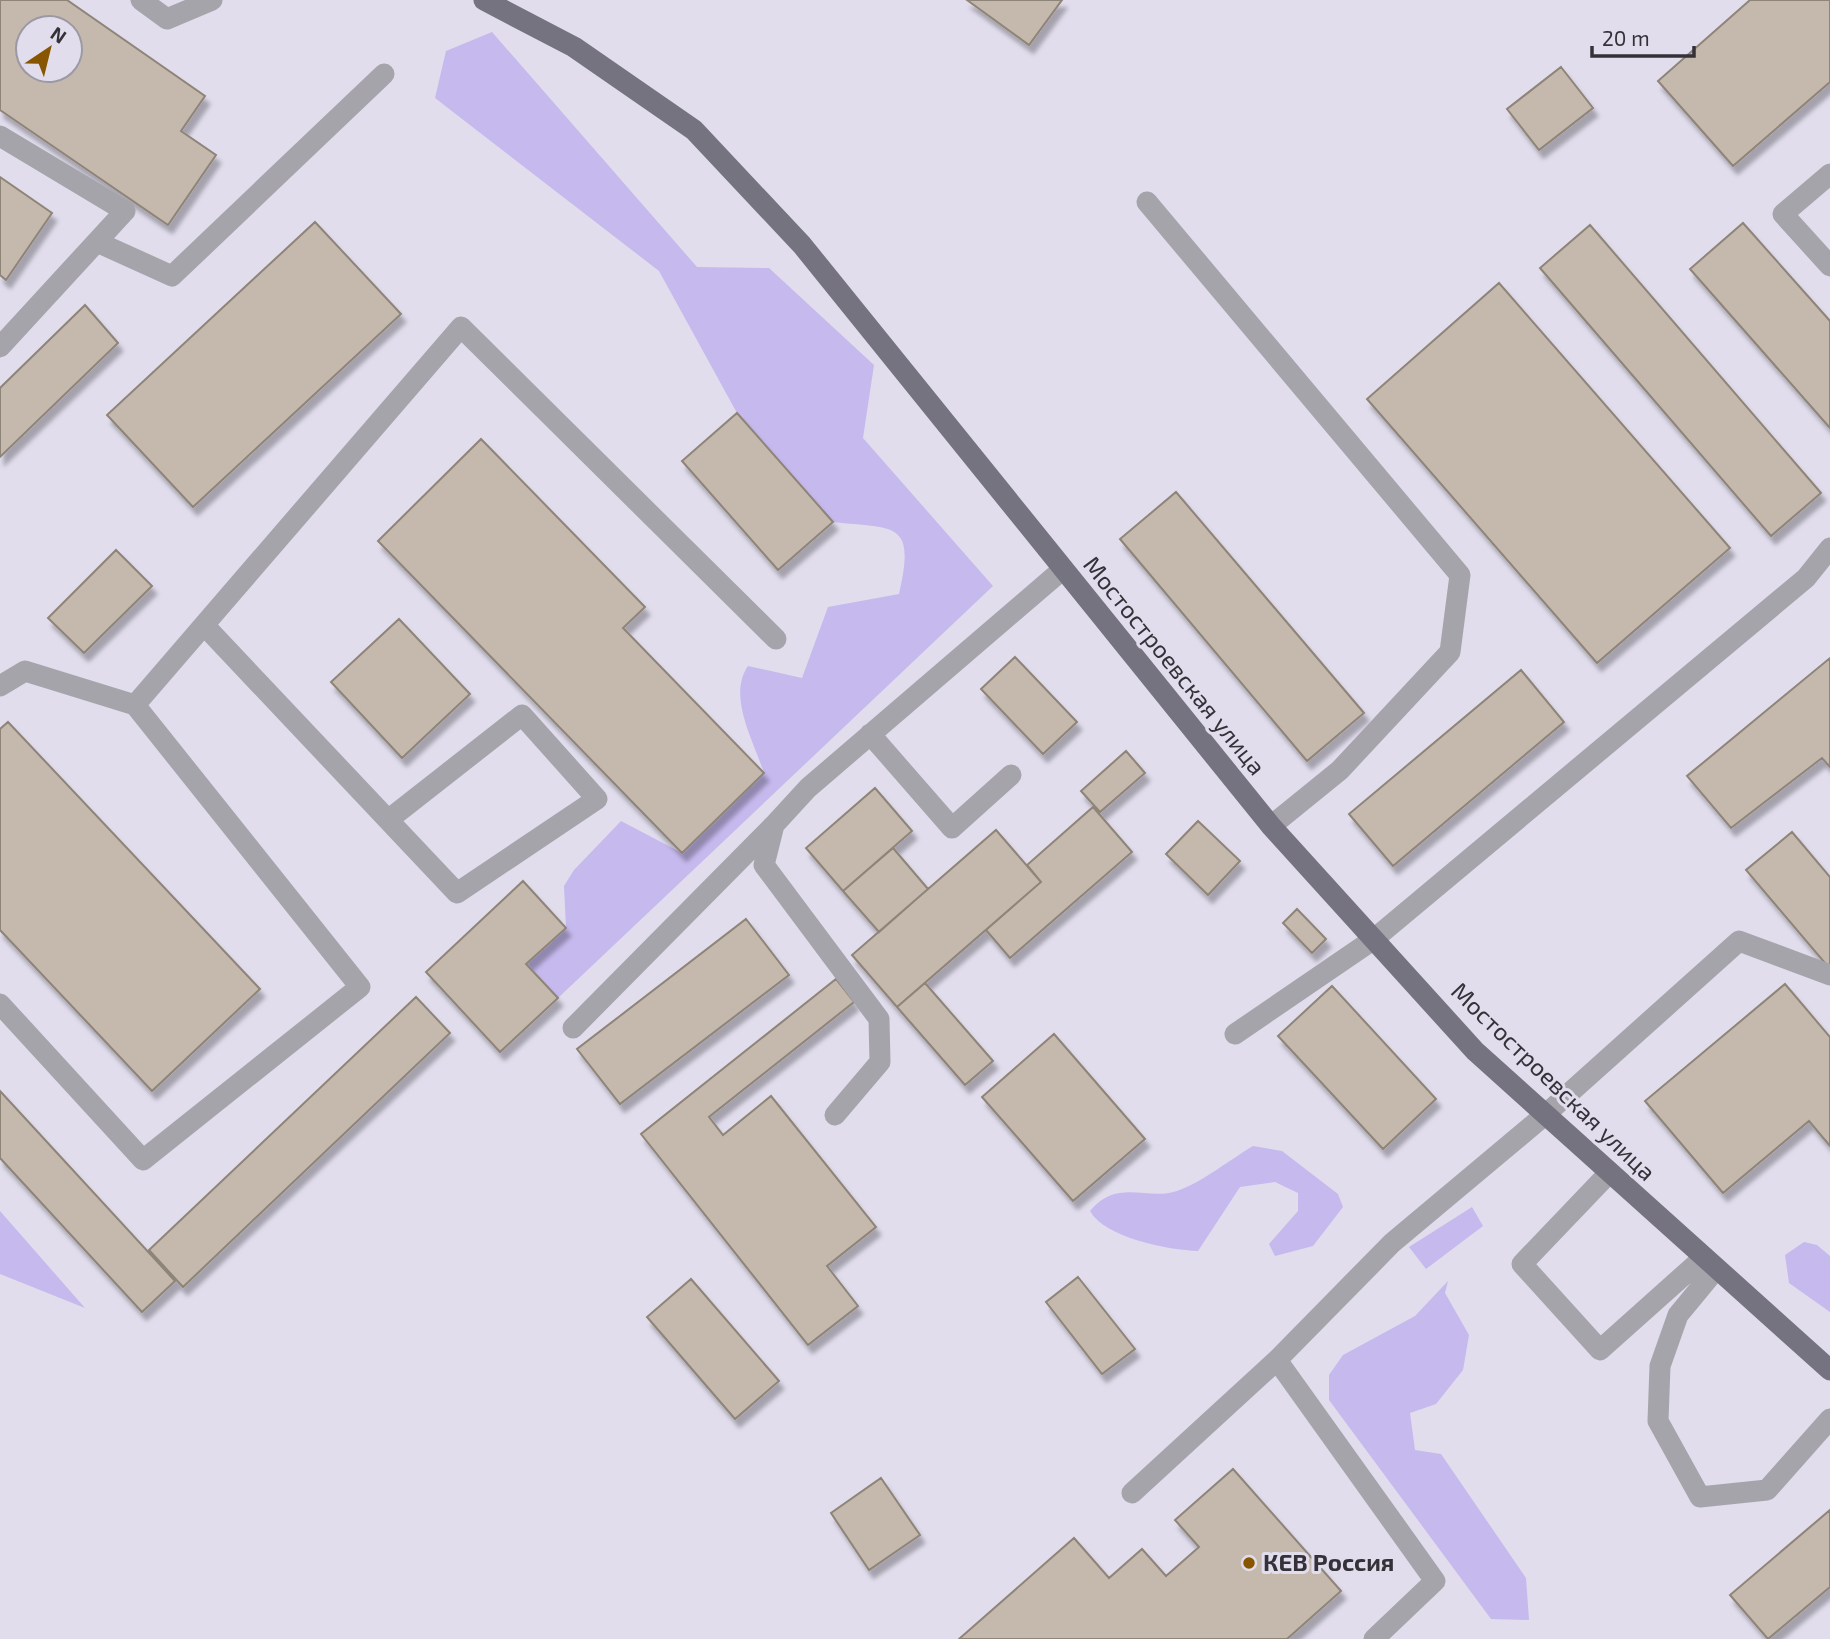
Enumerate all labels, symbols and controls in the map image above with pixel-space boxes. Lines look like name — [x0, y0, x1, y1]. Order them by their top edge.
north arrow — [14, 14, 84, 84]
scale bar — [1592, 14, 1694, 58]
text: N — [47, 21, 71, 48]
text: 20 m — [1602, 25, 1650, 50]
street label: Мостостроевская улица — [1077, 550, 1272, 781]
street label: Мостостроевская улица — [1445, 976, 1662, 1187]
place label: КЕВ Россия — [1263, 1547, 1394, 1576]
marker: КЕВ Россия — [1241, 1555, 1257, 1571]

